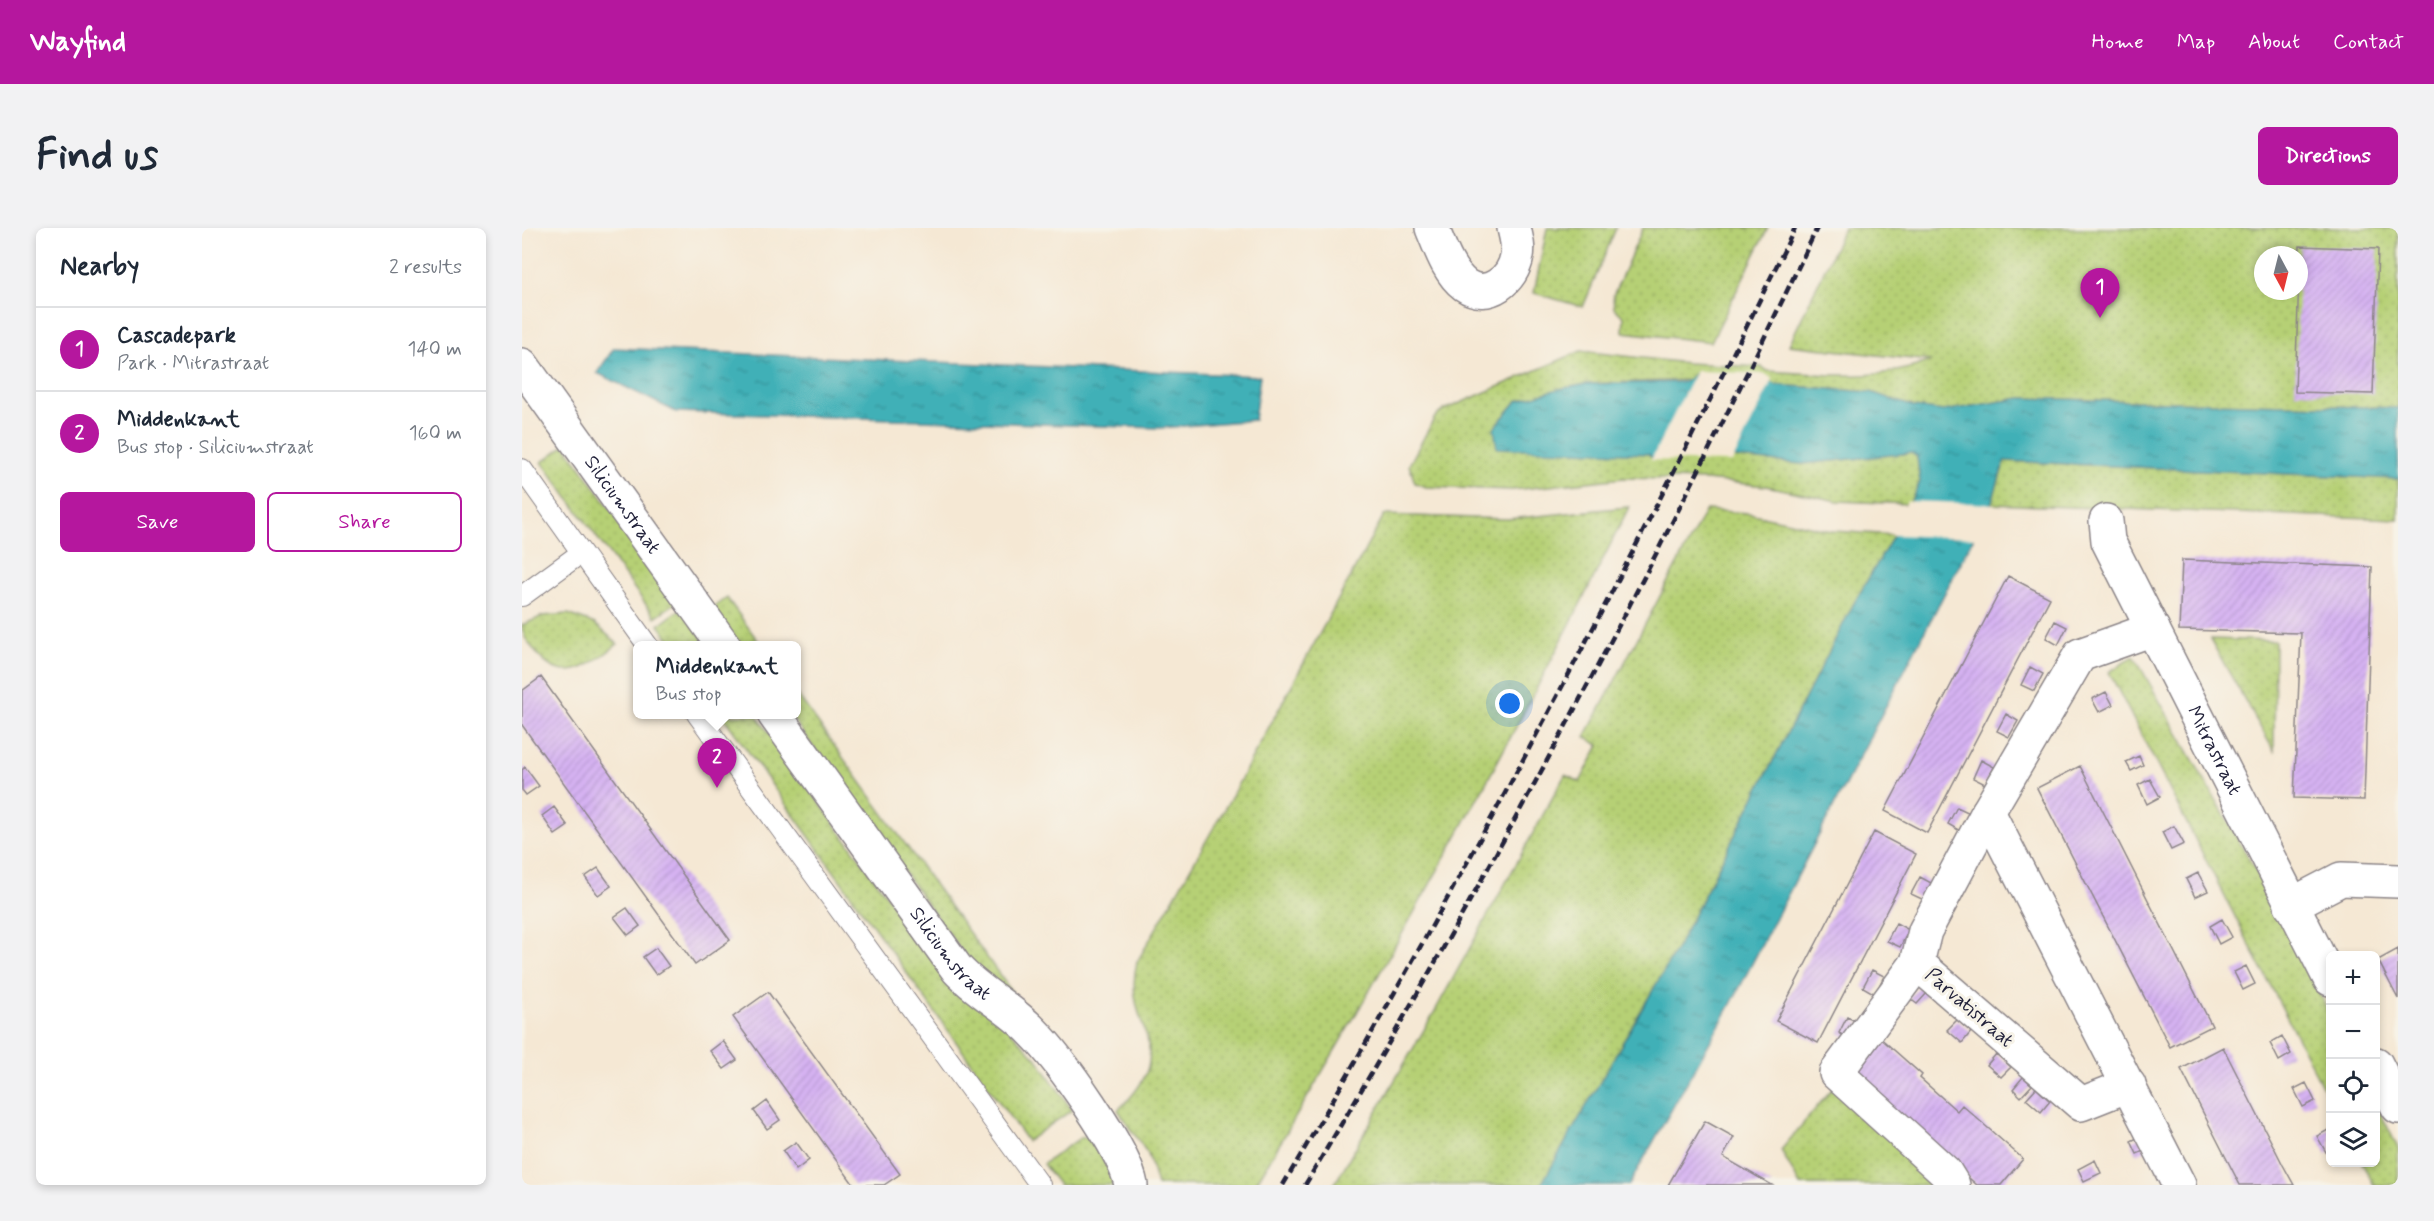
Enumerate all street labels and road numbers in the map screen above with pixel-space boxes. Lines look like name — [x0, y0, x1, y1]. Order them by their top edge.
street label: Siliciumstraat — [578, 450, 667, 559]
street label: Mitrastraat — [2180, 701, 2248, 800]
street label: Siliciumstraat — [903, 901, 997, 1007]
street label: Parvatistraat — [1919, 962, 2019, 1054]

